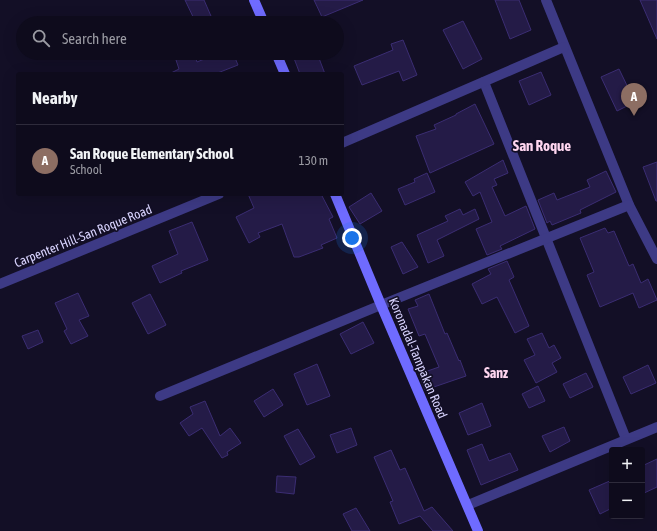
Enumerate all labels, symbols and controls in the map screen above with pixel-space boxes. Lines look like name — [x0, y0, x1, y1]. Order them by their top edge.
search box — [16, 16, 344, 60]
icon: search — [30, 27, 52, 49]
text: Search here — [62, 30, 127, 47]
pin: A — [621, 83, 647, 116]
text: Nearby — [32, 88, 78, 108]
district label: San Roque — [513, 137, 571, 154]
text: San Roque Elementary School — [70, 145, 233, 162]
text: A — [42, 153, 48, 168]
text: 130 m — [299, 153, 328, 168]
text: School — [70, 162, 102, 177]
street label: Carpenter Hill-San Roque Road — [12, 202, 154, 270]
your location — [342, 228, 362, 248]
street label: Koronadal-Tampakan Road — [386, 295, 450, 421]
district label: Sanz — [484, 365, 508, 381]
map controls — [609, 447, 645, 519]
button: + — [609, 447, 645, 483]
button: − — [609, 483, 645, 519]

